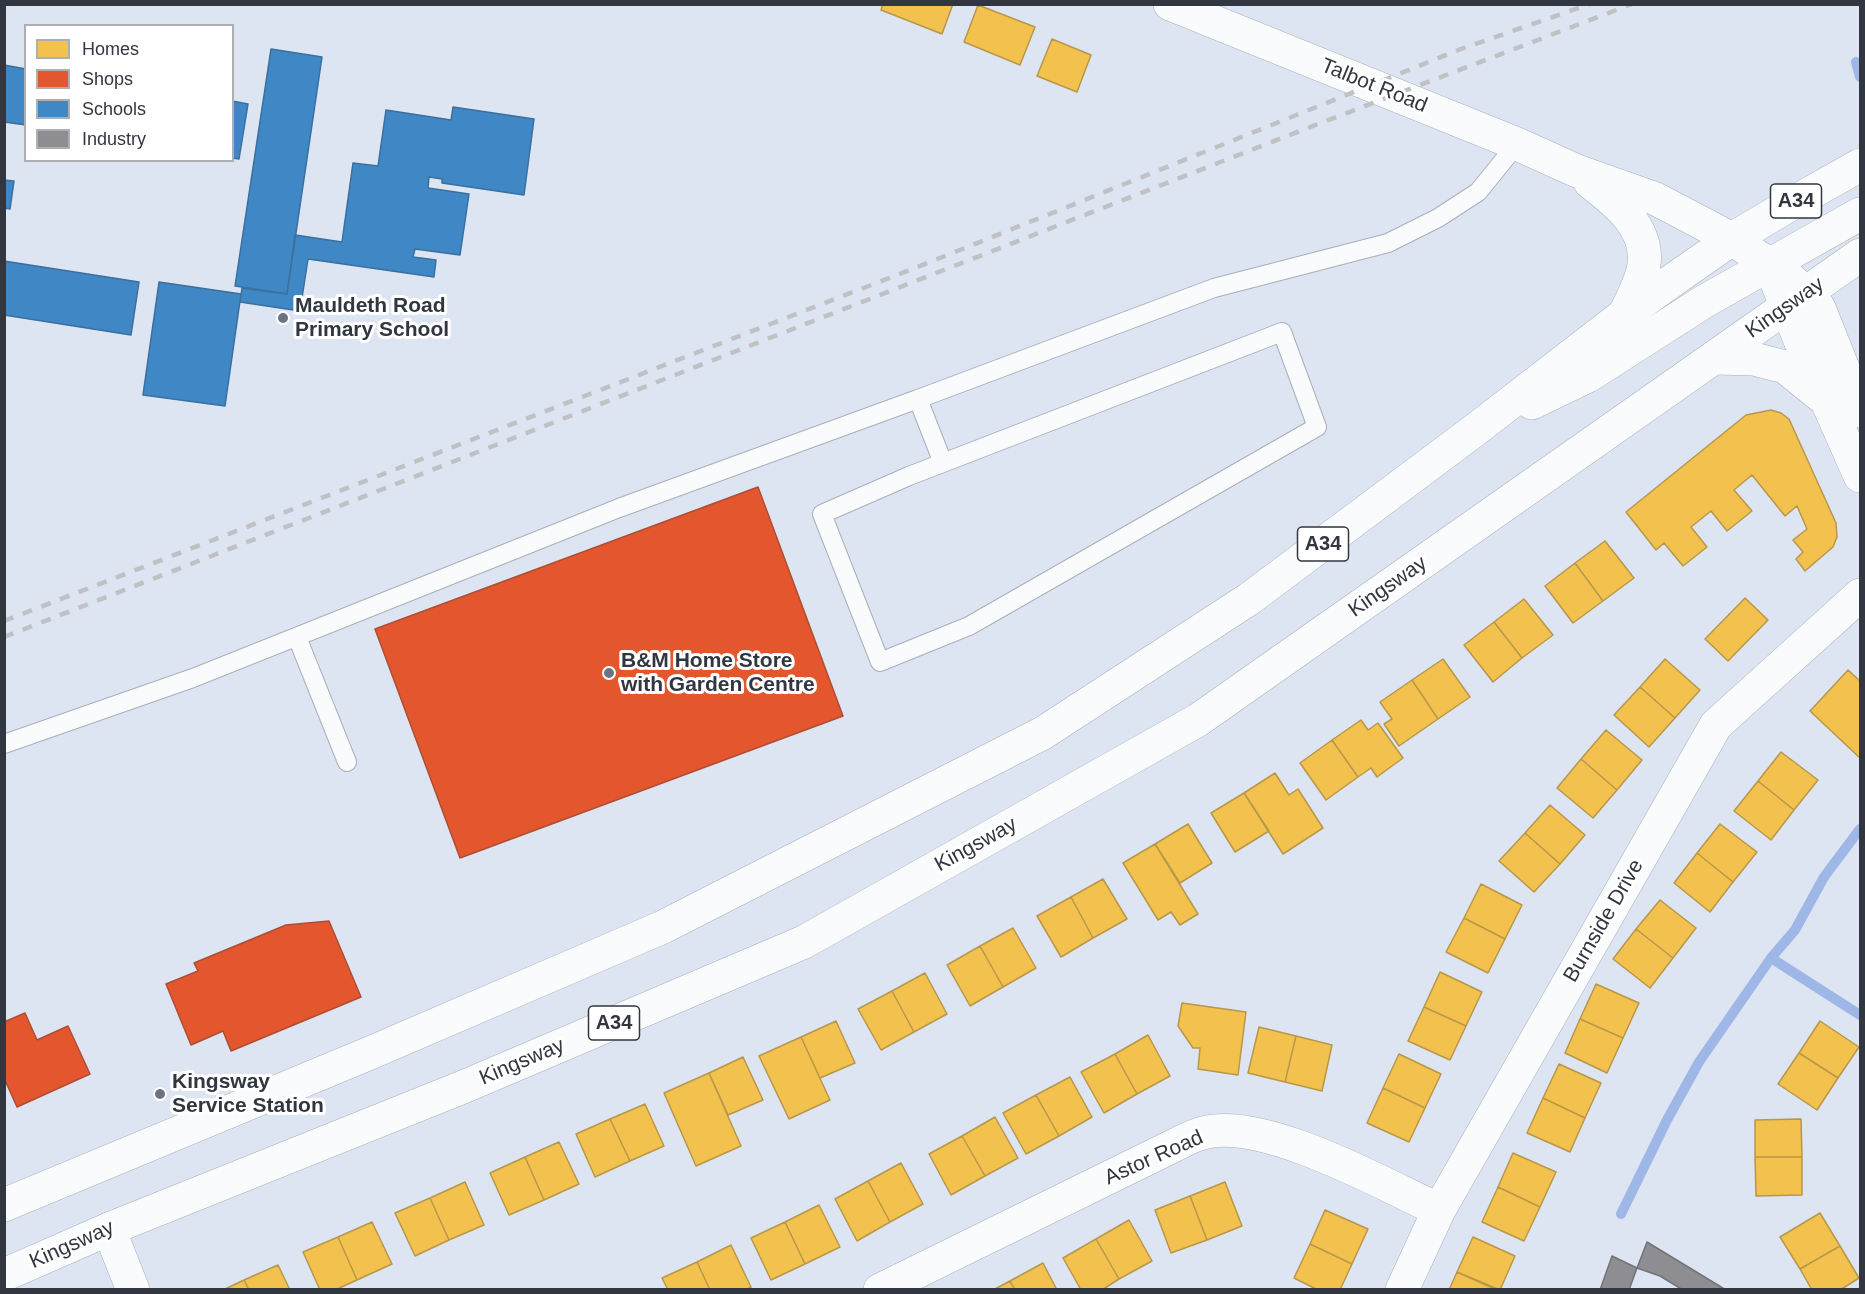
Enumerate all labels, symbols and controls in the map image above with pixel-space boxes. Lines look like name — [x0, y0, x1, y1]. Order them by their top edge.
legend — [24, 24, 234, 162]
text: Homes — [82, 39, 139, 59]
street label: Talbot Road — [1317, 53, 1431, 119]
text: Shops — [82, 69, 133, 89]
text: Schools — [82, 99, 146, 119]
text: Industry — [82, 129, 146, 149]
road number: A34 — [1770, 184, 1822, 218]
street label: Kingsway — [1741, 272, 1829, 344]
place label: Mauldeth Road Primary School — [295, 293, 449, 343]
marker: Mauldeth Road Primary School — [276, 311, 290, 325]
road number: A34 — [1298, 527, 1348, 561]
street label: Kingsway — [1344, 551, 1432, 623]
place label: B&M Home Store with Garden Centre — [621, 648, 815, 698]
marker: B&M Home Store with Garden Centre — [602, 666, 616, 680]
street label: Kingsway — [931, 812, 1021, 878]
street label: Burnside Drive — [1559, 855, 1649, 987]
road number: A34 — [588, 1006, 640, 1040]
street label: Kingsway — [476, 1033, 568, 1091]
place label: Kingsway Service Station — [172, 1069, 324, 1119]
marker: Kingsway Service Station — [153, 1087, 167, 1101]
street label: Astor Road — [1101, 1125, 1207, 1191]
street label: Kingsway — [26, 1215, 118, 1275]

